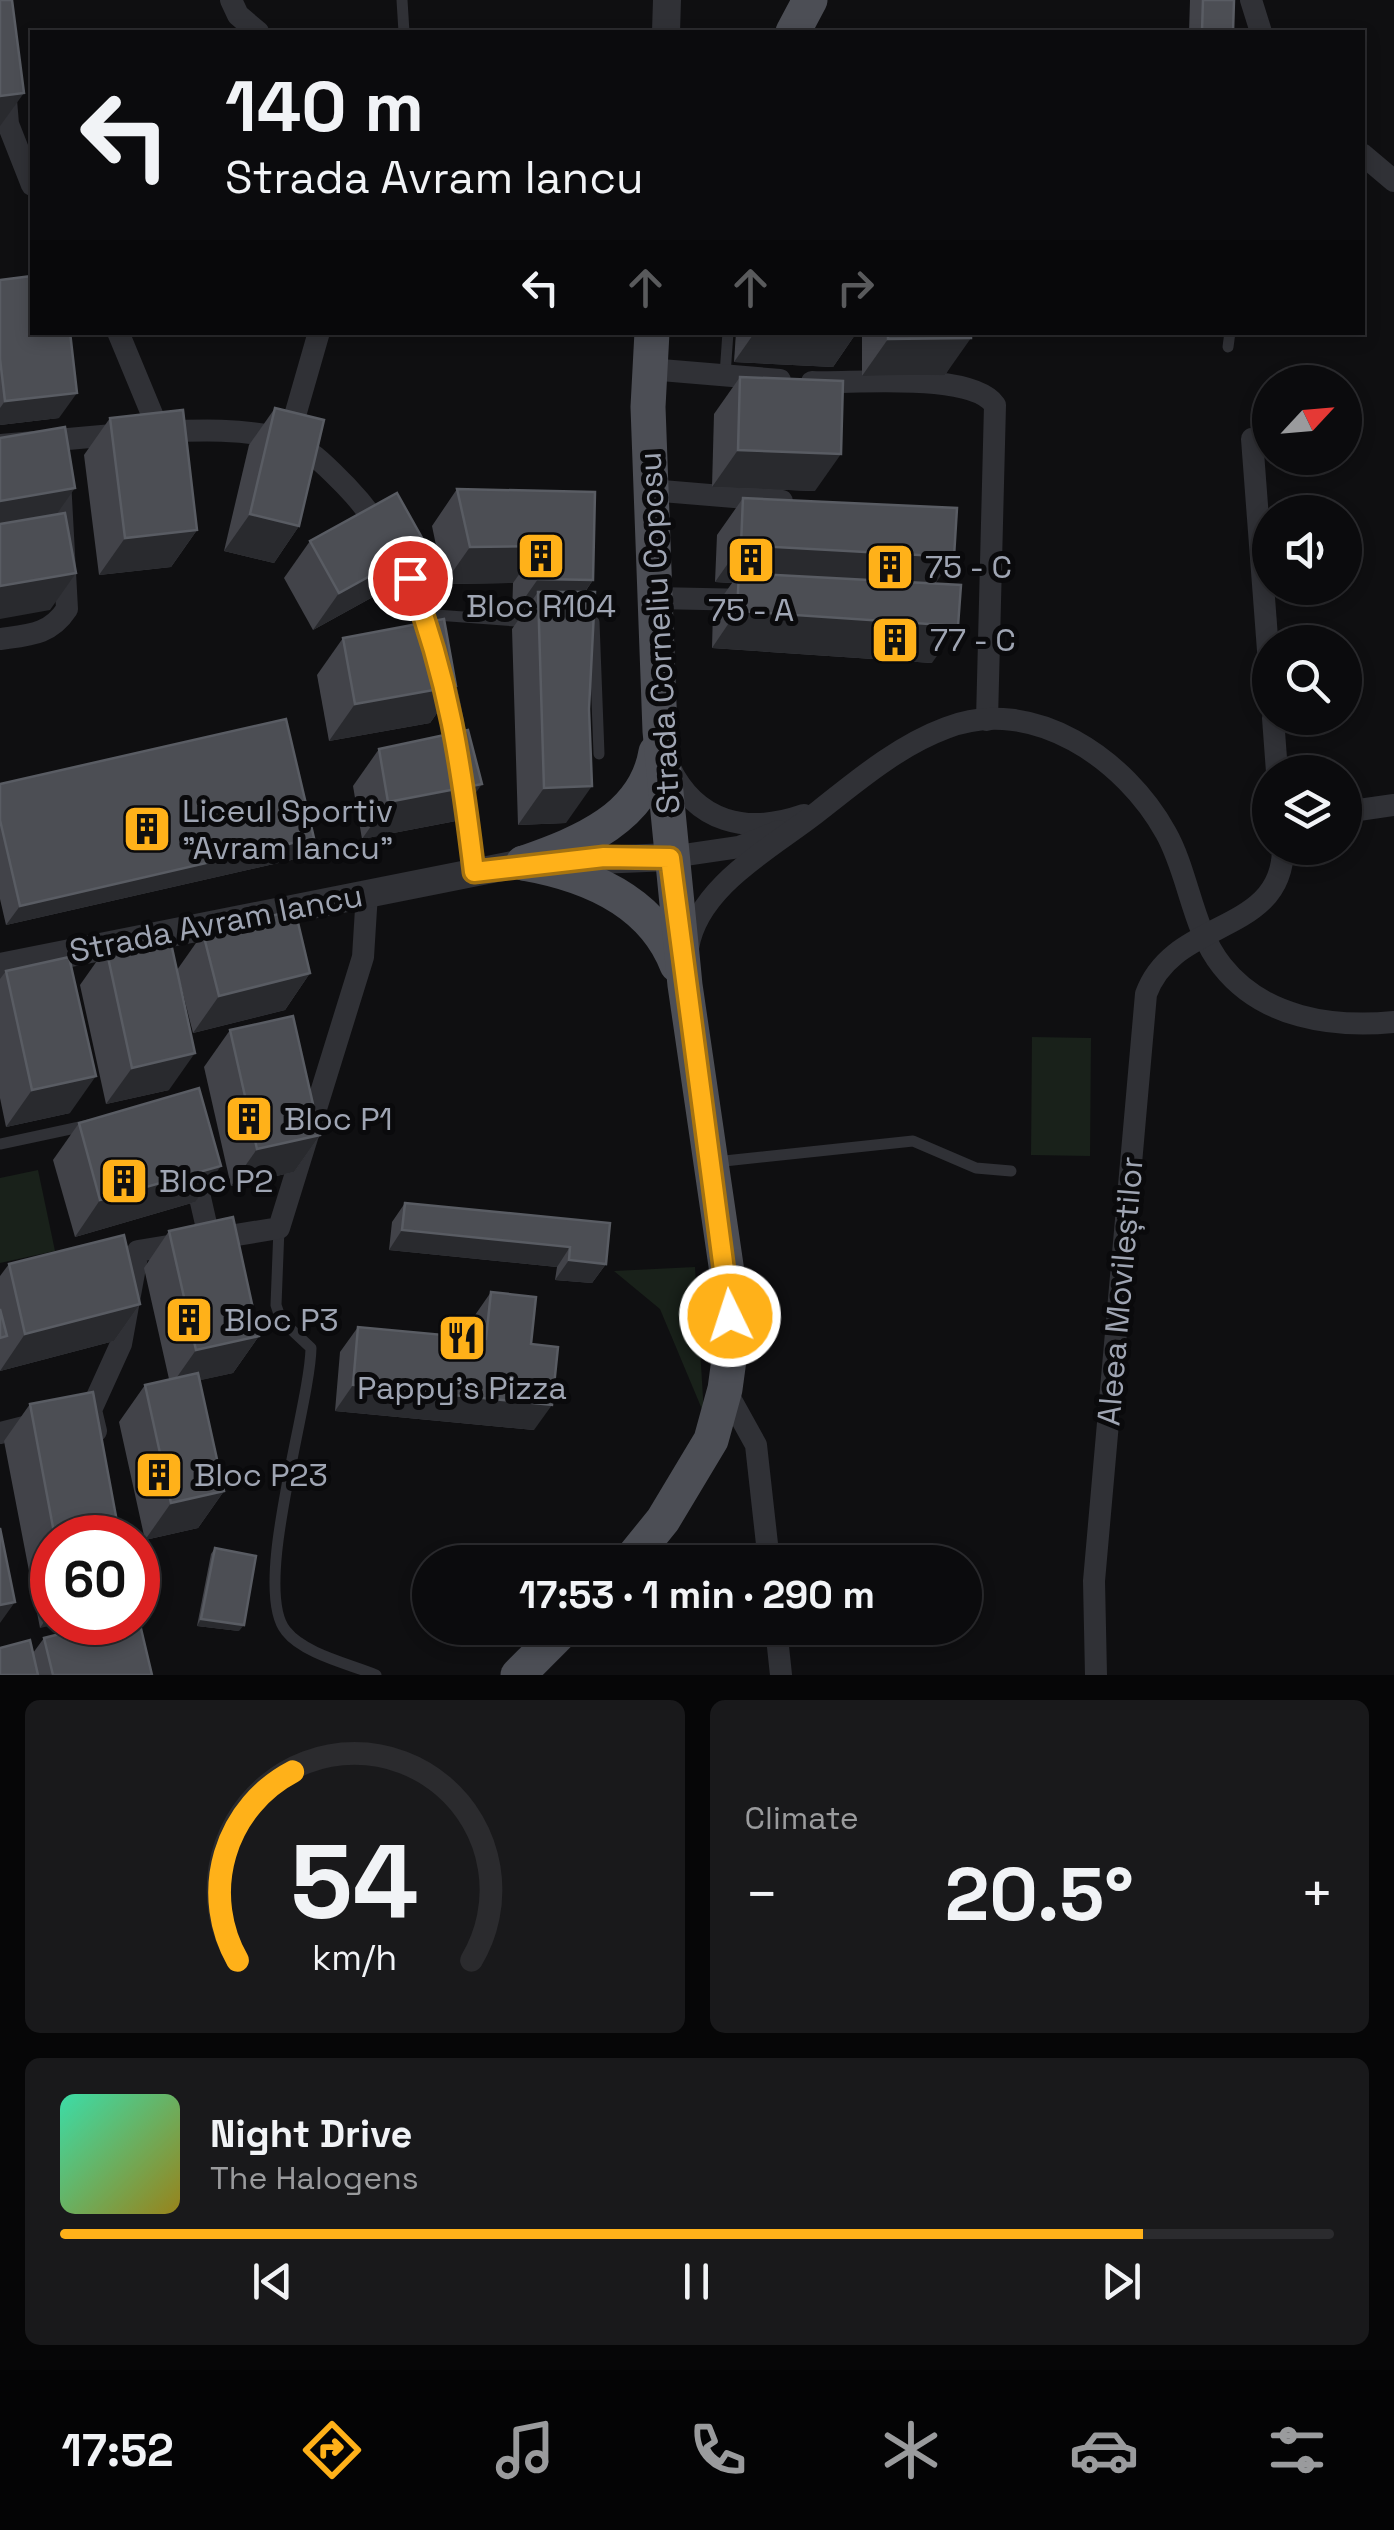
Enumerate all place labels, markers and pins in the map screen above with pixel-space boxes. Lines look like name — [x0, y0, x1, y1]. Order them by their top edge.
building icon: Bloc R104 — [515, 530, 567, 582]
building icon: 75 - A — [725, 534, 777, 586]
pin — [368, 536, 453, 621]
building icon: 75 - C — [864, 541, 916, 593]
place label: 75 - C — [925, 547, 1012, 587]
place label: Bloc R104 — [466, 586, 616, 626]
place label: 75 - A — [708, 590, 794, 630]
building icon: 77 - C — [869, 614, 921, 666]
place label: 77 - C — [930, 620, 1016, 660]
place label: Liceul Sportiv "Avram Iancu" — [182, 791, 393, 868]
building icon: Liceul Sportiv "Avram Iancu" — [121, 803, 173, 855]
building icon: Bloc P1 — [223, 1093, 275, 1145]
place label: Bloc P1 — [284, 1099, 393, 1139]
building icon: Bloc P2 — [98, 1155, 150, 1207]
place label: Bloc P2 — [159, 1161, 274, 1201]
building icon: Bloc P3 — [163, 1294, 215, 1346]
place label: Bloc P3 — [224, 1300, 339, 1340]
restaurant icon: Pappy's Pizza — [436, 1312, 488, 1364]
place label: Pappy's Pizza — [357, 1368, 567, 1408]
building icon: Bloc P23 — [133, 1449, 185, 1501]
place label: Bloc P23 — [194, 1455, 328, 1495]

